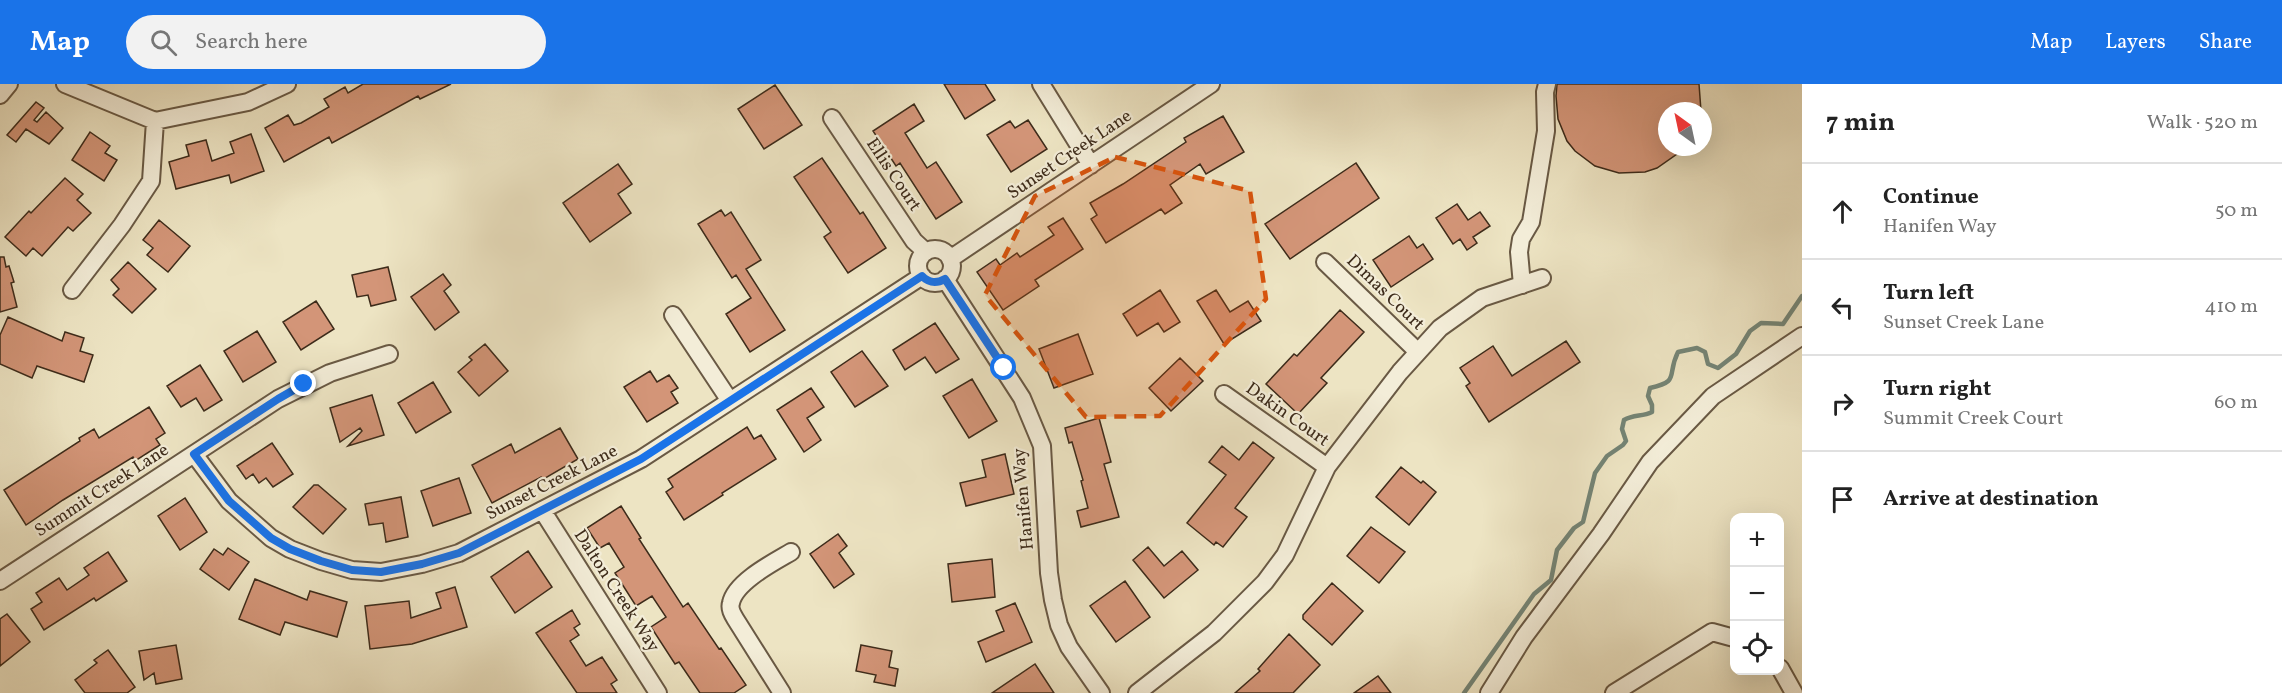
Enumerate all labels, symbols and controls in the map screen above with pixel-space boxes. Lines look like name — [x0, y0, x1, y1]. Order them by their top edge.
search box — [126, 15, 546, 69]
text: Map — [30, 23, 90, 62]
icon: search — [147, 26, 180, 59]
text: Search here — [195, 27, 308, 58]
text: Map — [2030, 28, 2072, 57]
text: Layers — [2105, 28, 2166, 57]
text: Share — [2199, 28, 2252, 57]
north arrow — [1658, 102, 1712, 156]
street label: Sunset Creek Lane — [1003, 104, 1137, 206]
text: 7 min — [1826, 105, 1895, 141]
text: Walk · 520 m — [2147, 109, 2258, 137]
street label: Ellis Court — [859, 133, 927, 217]
text: Continue — [1883, 182, 1979, 213]
icon: ahead — [1826, 195, 1859, 228]
text: 50 m — [2215, 197, 2258, 225]
text: Hanifen Way — [1883, 213, 1996, 241]
street label: Dimas Court — [1340, 249, 1430, 337]
text: Turn left — [1883, 278, 1974, 309]
icon: left — [1826, 291, 1859, 324]
text: 410 m — [2205, 293, 2258, 321]
text: Sunset Creek Lane — [1883, 309, 2044, 337]
route start — [990, 354, 1016, 380]
route end — [290, 370, 316, 396]
text: Turn right — [1883, 374, 1991, 405]
street label: Dakin Court — [1240, 377, 1334, 453]
icon: right — [1826, 387, 1859, 420]
text: 60 m — [2214, 389, 2258, 417]
text: Summit Creek Court — [1883, 405, 2063, 433]
street label: Summit Creek Lane — [30, 438, 174, 544]
street label: Sunset Creek Lane — [482, 439, 622, 527]
street label: Hanifen Way — [1007, 447, 1041, 551]
icon: arrive — [1826, 483, 1859, 516]
text: Arrive at destination — [1883, 484, 2099, 515]
map controls — [1730, 513, 1784, 675]
button: + — [1730, 513, 1784, 567]
street label: Dalton Creek Way — [567, 525, 665, 657]
button: − — [1730, 567, 1784, 621]
button: locate — [1730, 621, 1784, 675]

